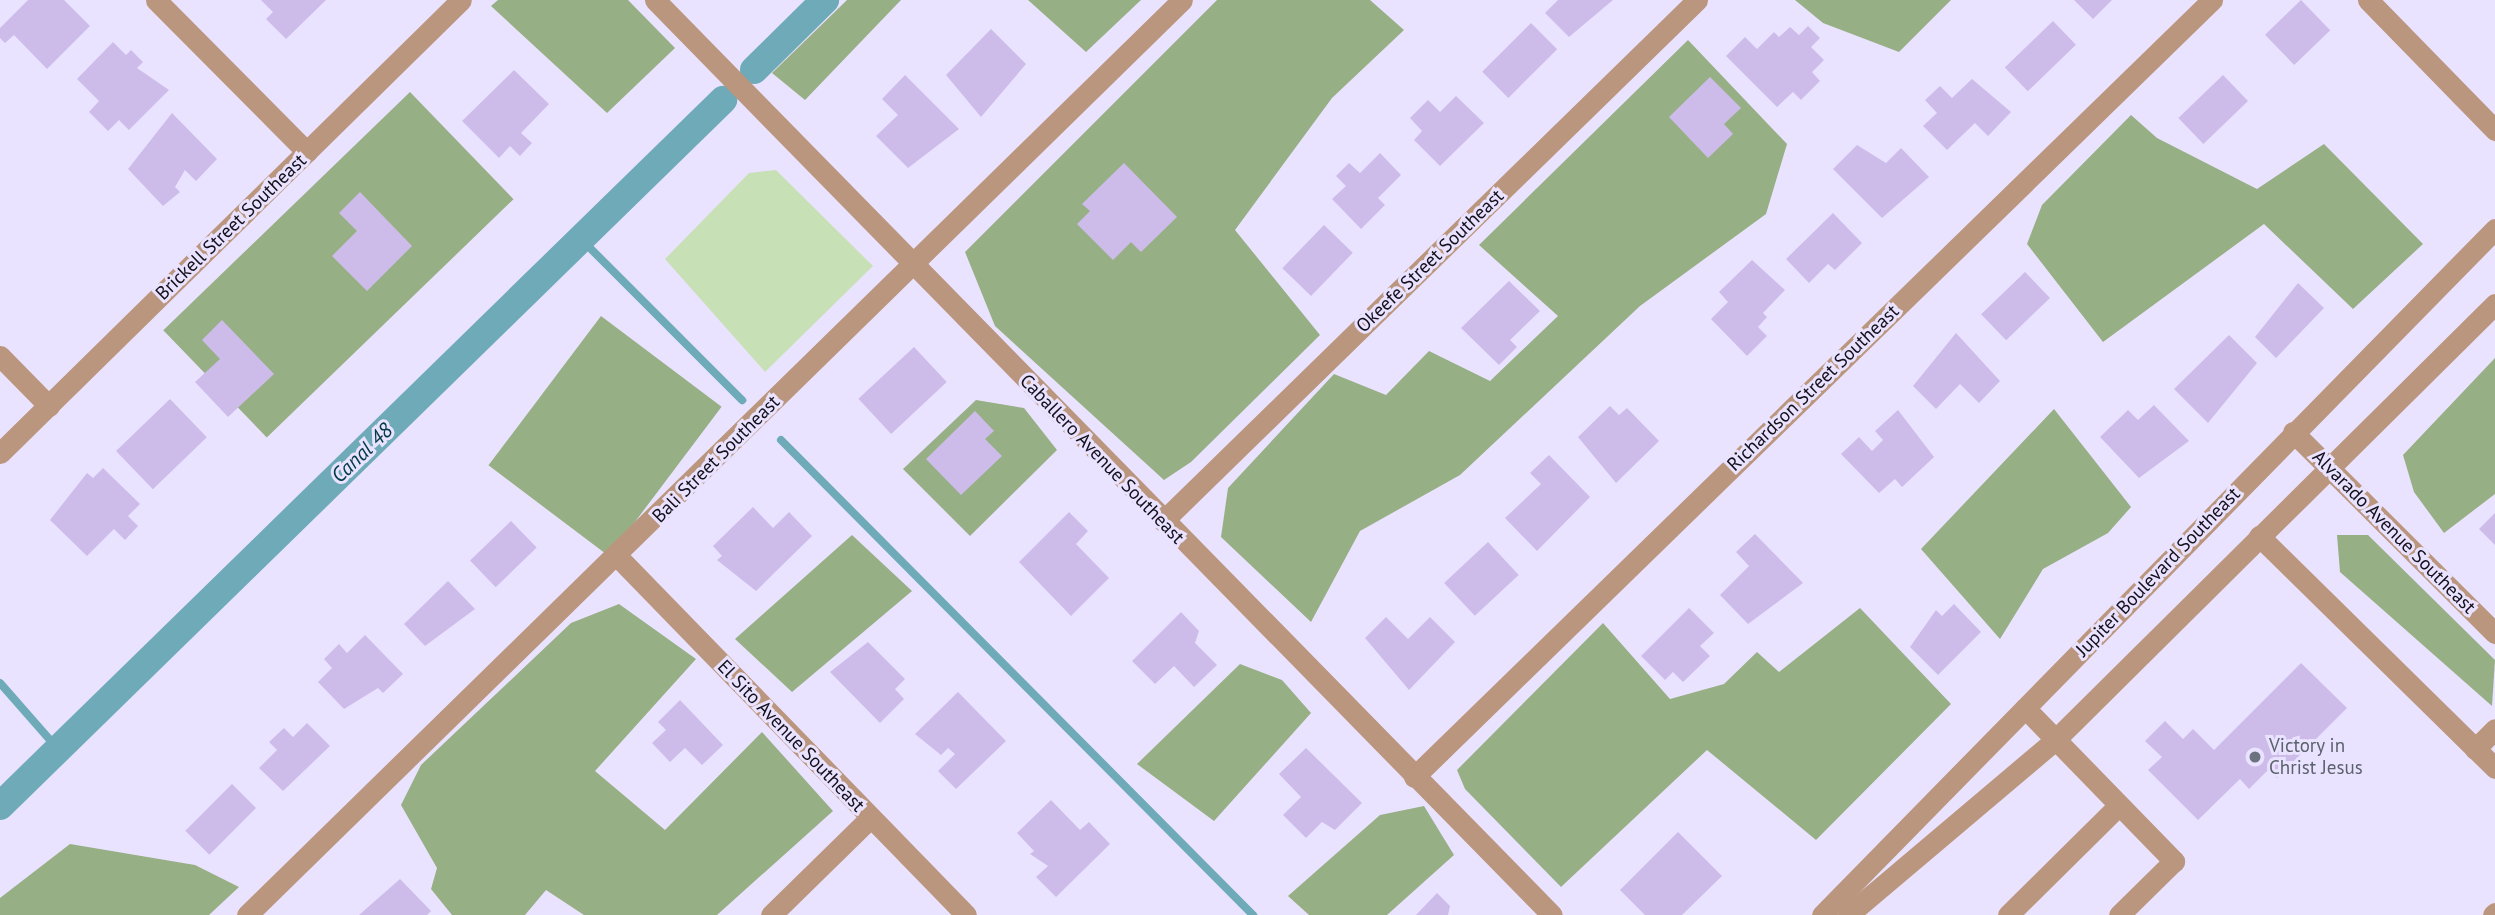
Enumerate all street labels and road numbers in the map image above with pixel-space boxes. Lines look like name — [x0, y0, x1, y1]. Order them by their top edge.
street label: Brickell Street Southeast — [151, 149, 311, 305]
street label: Okeefe Street Southeast — [1352, 185, 1508, 337]
street label: Richardson Street Southeast — [1723, 300, 1903, 476]
street label: Caballero Avenue Southeast — [1015, 369, 1189, 549]
street label: Bali Street Southeast — [648, 391, 784, 527]
street label: Alvarado Avenue Southeast — [2307, 445, 2481, 619]
street label: Jupiter Boulevard Southeast — [2071, 483, 2245, 661]
street label: El Sito Avenue Southeast — [712, 655, 870, 817]

